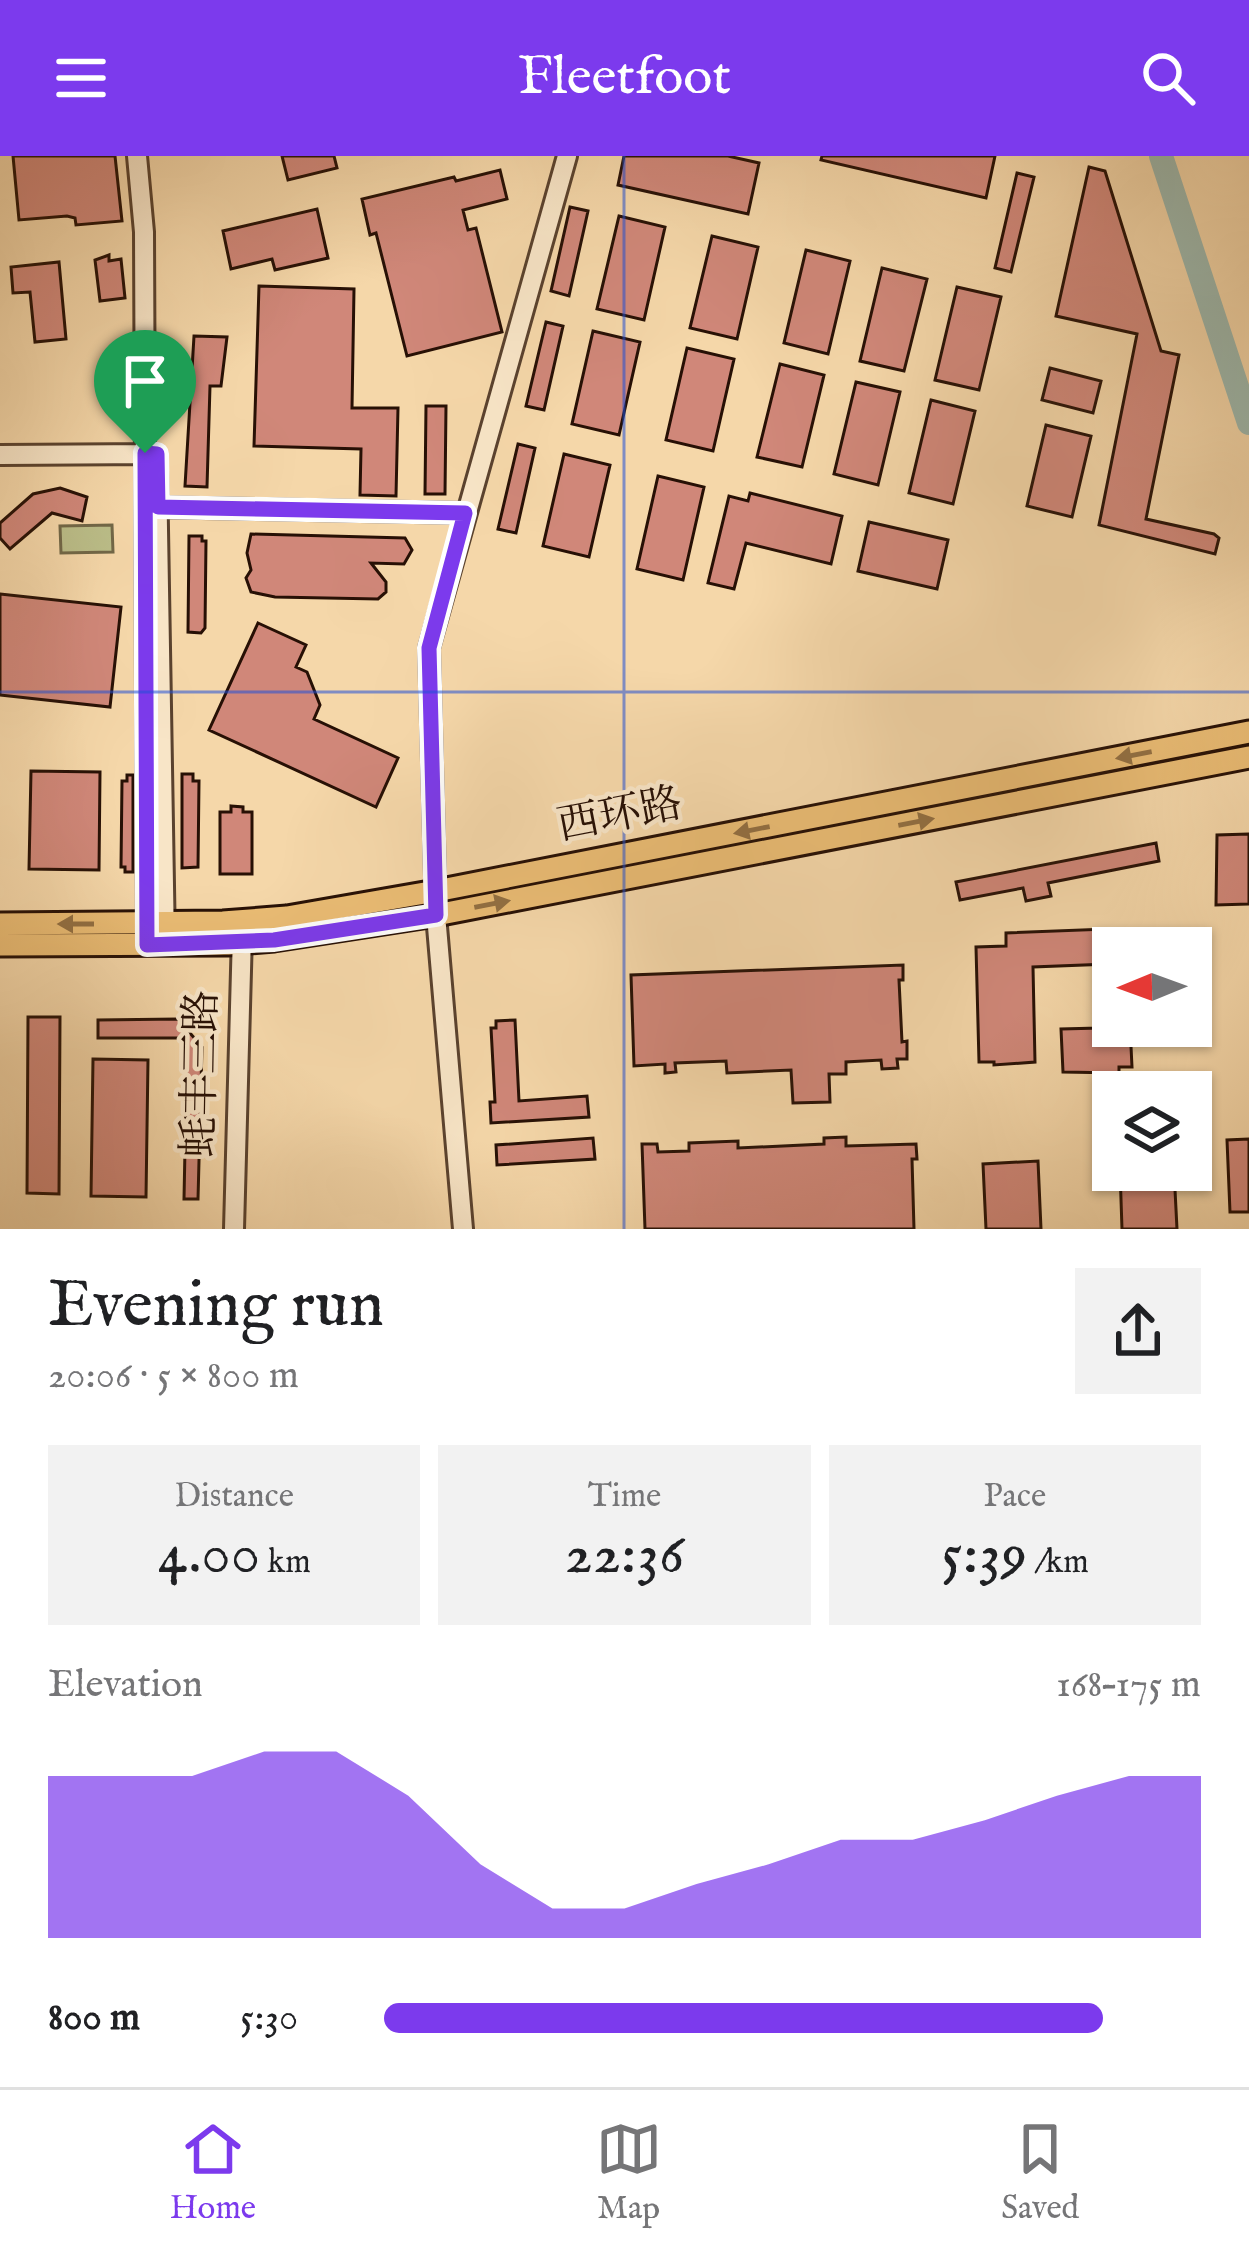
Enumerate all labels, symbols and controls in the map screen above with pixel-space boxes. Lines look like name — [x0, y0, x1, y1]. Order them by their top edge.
text: Fleetfoot — [518, 44, 731, 113]
icon: menu — [48, 45, 114, 111]
icon: search — [1135, 45, 1201, 111]
pin — [94, 330, 196, 453]
icon: arrive — [112, 348, 178, 414]
one-way arrow — [1115, 746, 1153, 765]
street label: 西环路 — [553, 778, 687, 854]
one-way arrow — [898, 812, 935, 831]
one-way arrow — [732, 821, 770, 840]
one-way arrow — [473, 894, 511, 913]
one-way arrow — [56, 914, 94, 934]
north arrow — [1092, 927, 1212, 1047]
map controls — [1092, 927, 1212, 1191]
street label: 蚝丰三路 — [174, 990, 230, 1158]
button: layers — [1092, 1071, 1212, 1191]
text: Evening run — [48, 1265, 384, 1349]
button: share — [1075, 1268, 1201, 1394]
text: 20:06 · 5 × 800 m — [48, 1352, 299, 1401]
text: Distance — [174, 1476, 294, 1518]
text: Time — [588, 1476, 661, 1518]
text: Pace — [984, 1476, 1046, 1518]
text: 4.00 — [158, 1518, 260, 1594]
text: 22:36 — [565, 1518, 684, 1594]
text: 5:39 — [941, 1518, 1027, 1594]
text: km — [260, 1542, 311, 1584]
text: /km — [1027, 1542, 1089, 1584]
text: Elevation — [48, 1661, 203, 1710]
text: 168–175 m — [1056, 1661, 1201, 1710]
text: 800 m — [48, 1994, 140, 2043]
text: 5:30 — [240, 1994, 298, 2043]
tab: Home — [170, 2116, 256, 2230]
tab: Map — [596, 2116, 662, 2230]
tab: Saved — [1001, 2116, 1079, 2230]

